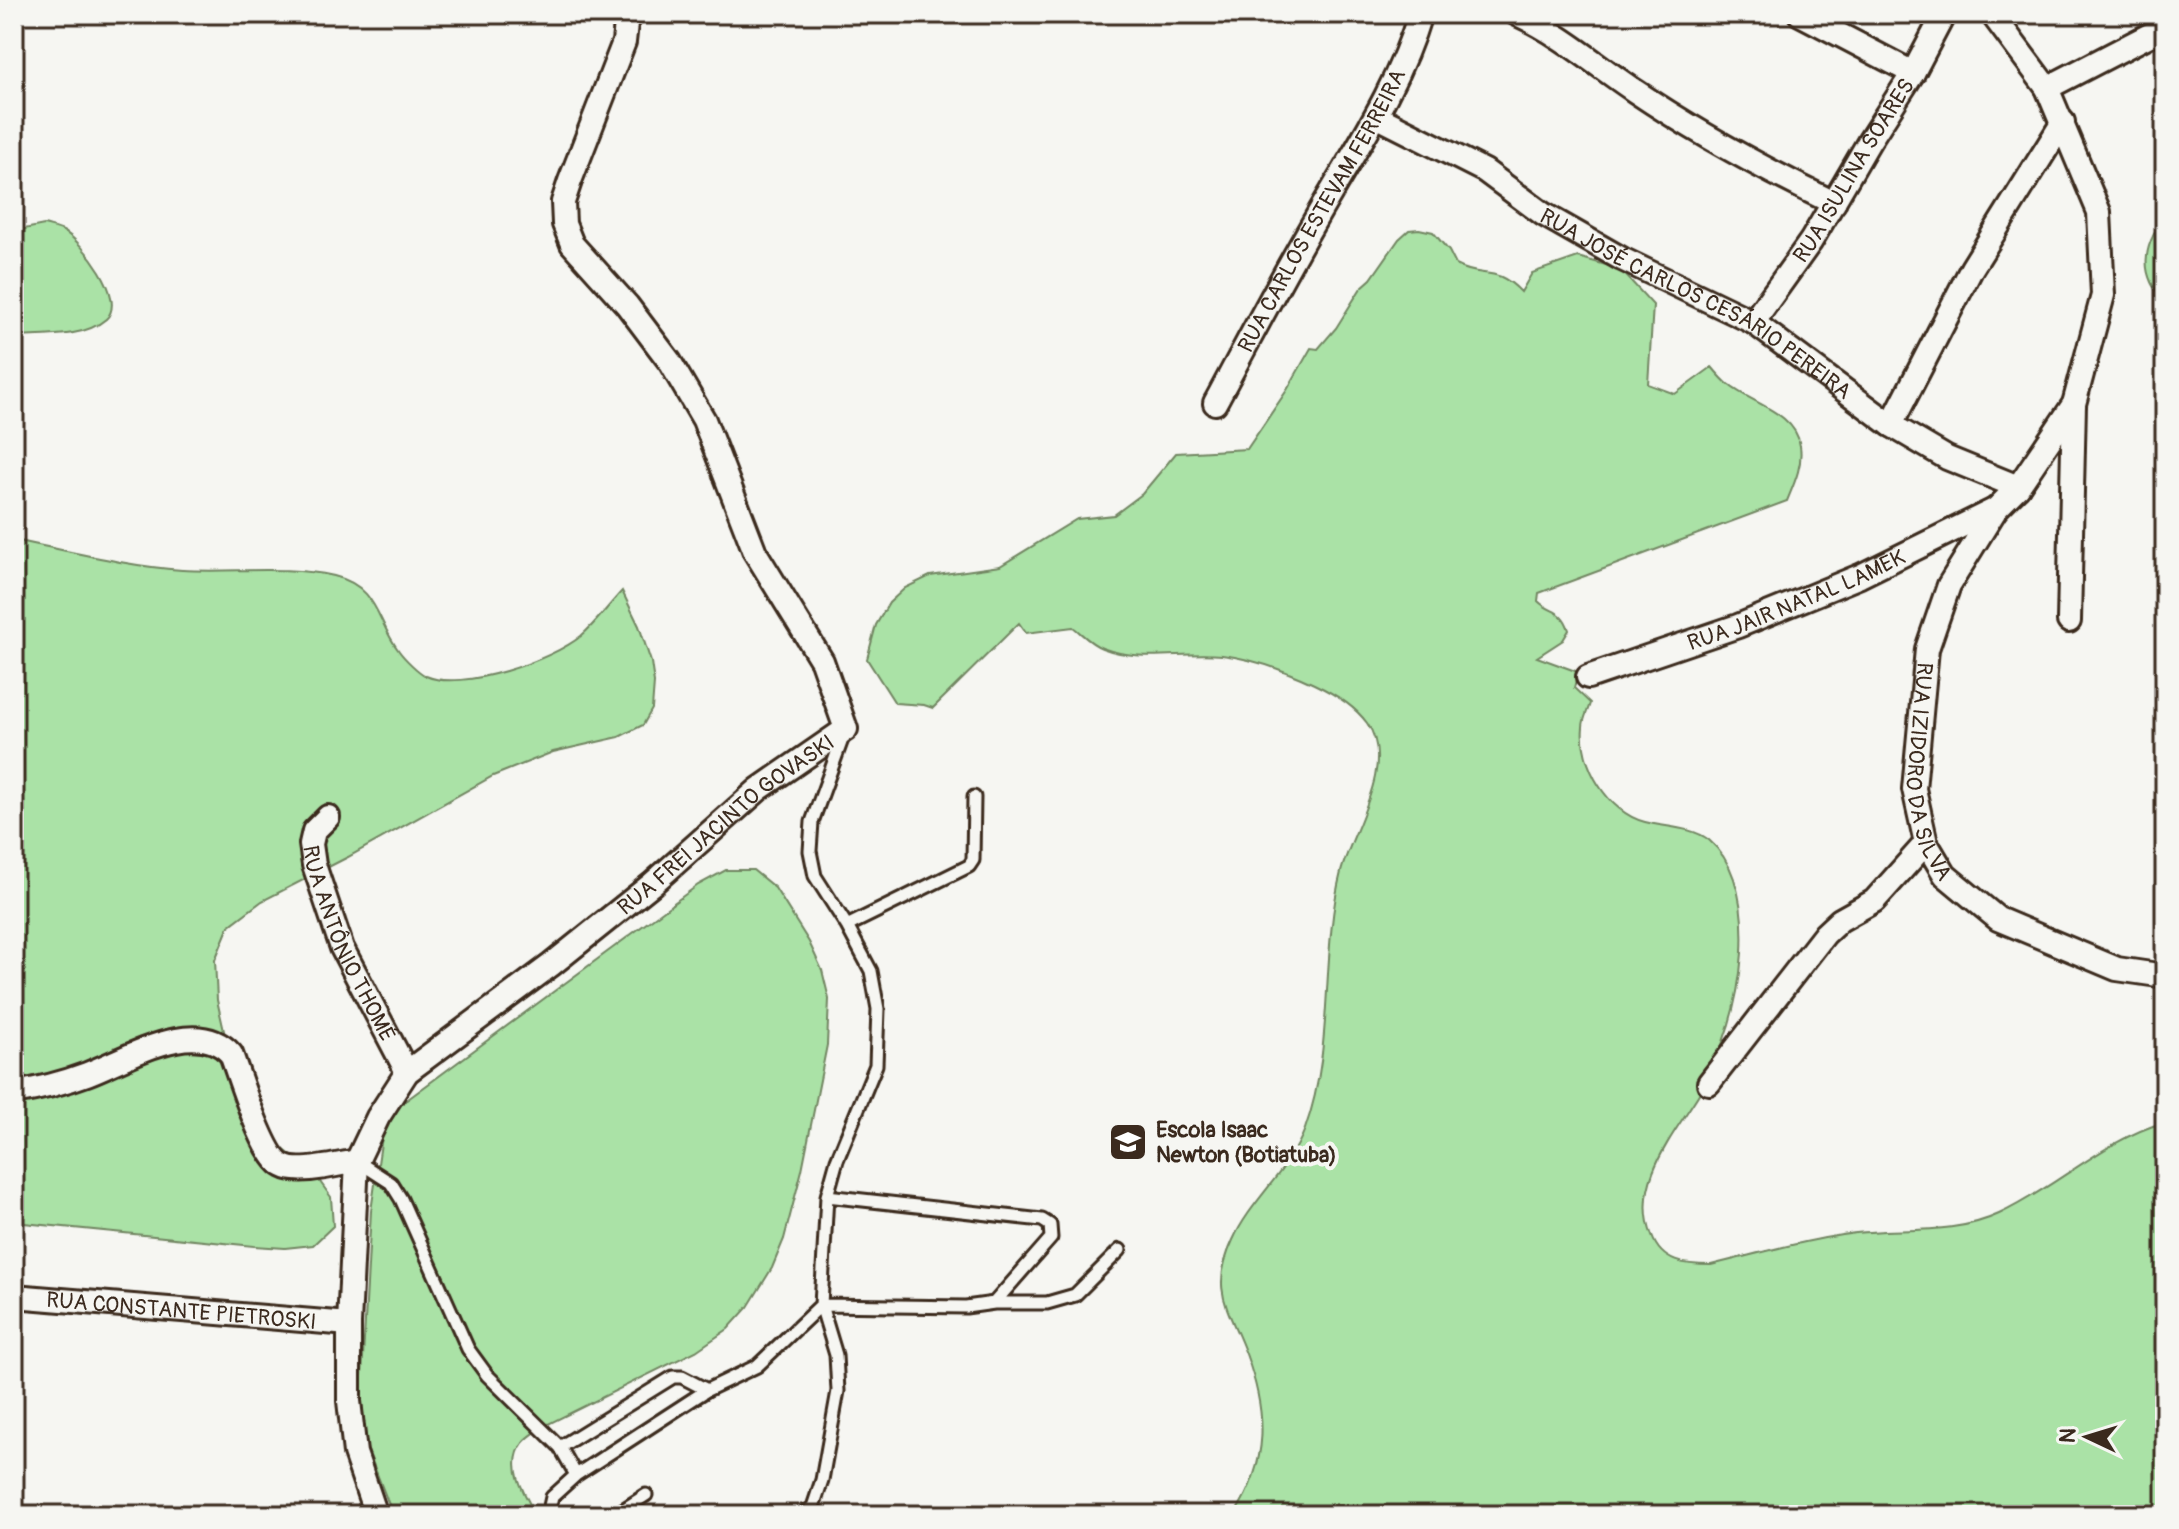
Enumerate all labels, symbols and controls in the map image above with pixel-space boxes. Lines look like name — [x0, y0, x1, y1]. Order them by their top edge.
street label: RUA CARLOS ESTEVAM FERREIRA — [1232, 65, 1412, 357]
street label: RUA ISULINA SOARES — [1787, 73, 1921, 268]
street label: RUA JOSÉ CARLOS CESÁRIO PEREIRA — [1535, 202, 1857, 406]
street label: RUA JAIR NATAL LAMEK — [1684, 543, 1910, 657]
street label: RUA IZIDORO DA SILVA — [1899, 661, 1958, 886]
street label: RUA FREI JACINTO GOVASKI — [612, 728, 840, 921]
street label: RUA ANTÔNIO THOMÉ — [296, 844, 402, 1047]
place label: Escola Isaac Newton (Botiatuba) — [1156, 1116, 1337, 1169]
school or university icon: Escola Isaac Newton (Botiatuba) — [1107, 1121, 1149, 1163]
street label: RUA CONSTANTE PIETROSKI — [45, 1286, 318, 1336]
north arrow — [2047, 1397, 2127, 1477]
text: N — [2054, 1427, 2083, 1444]

